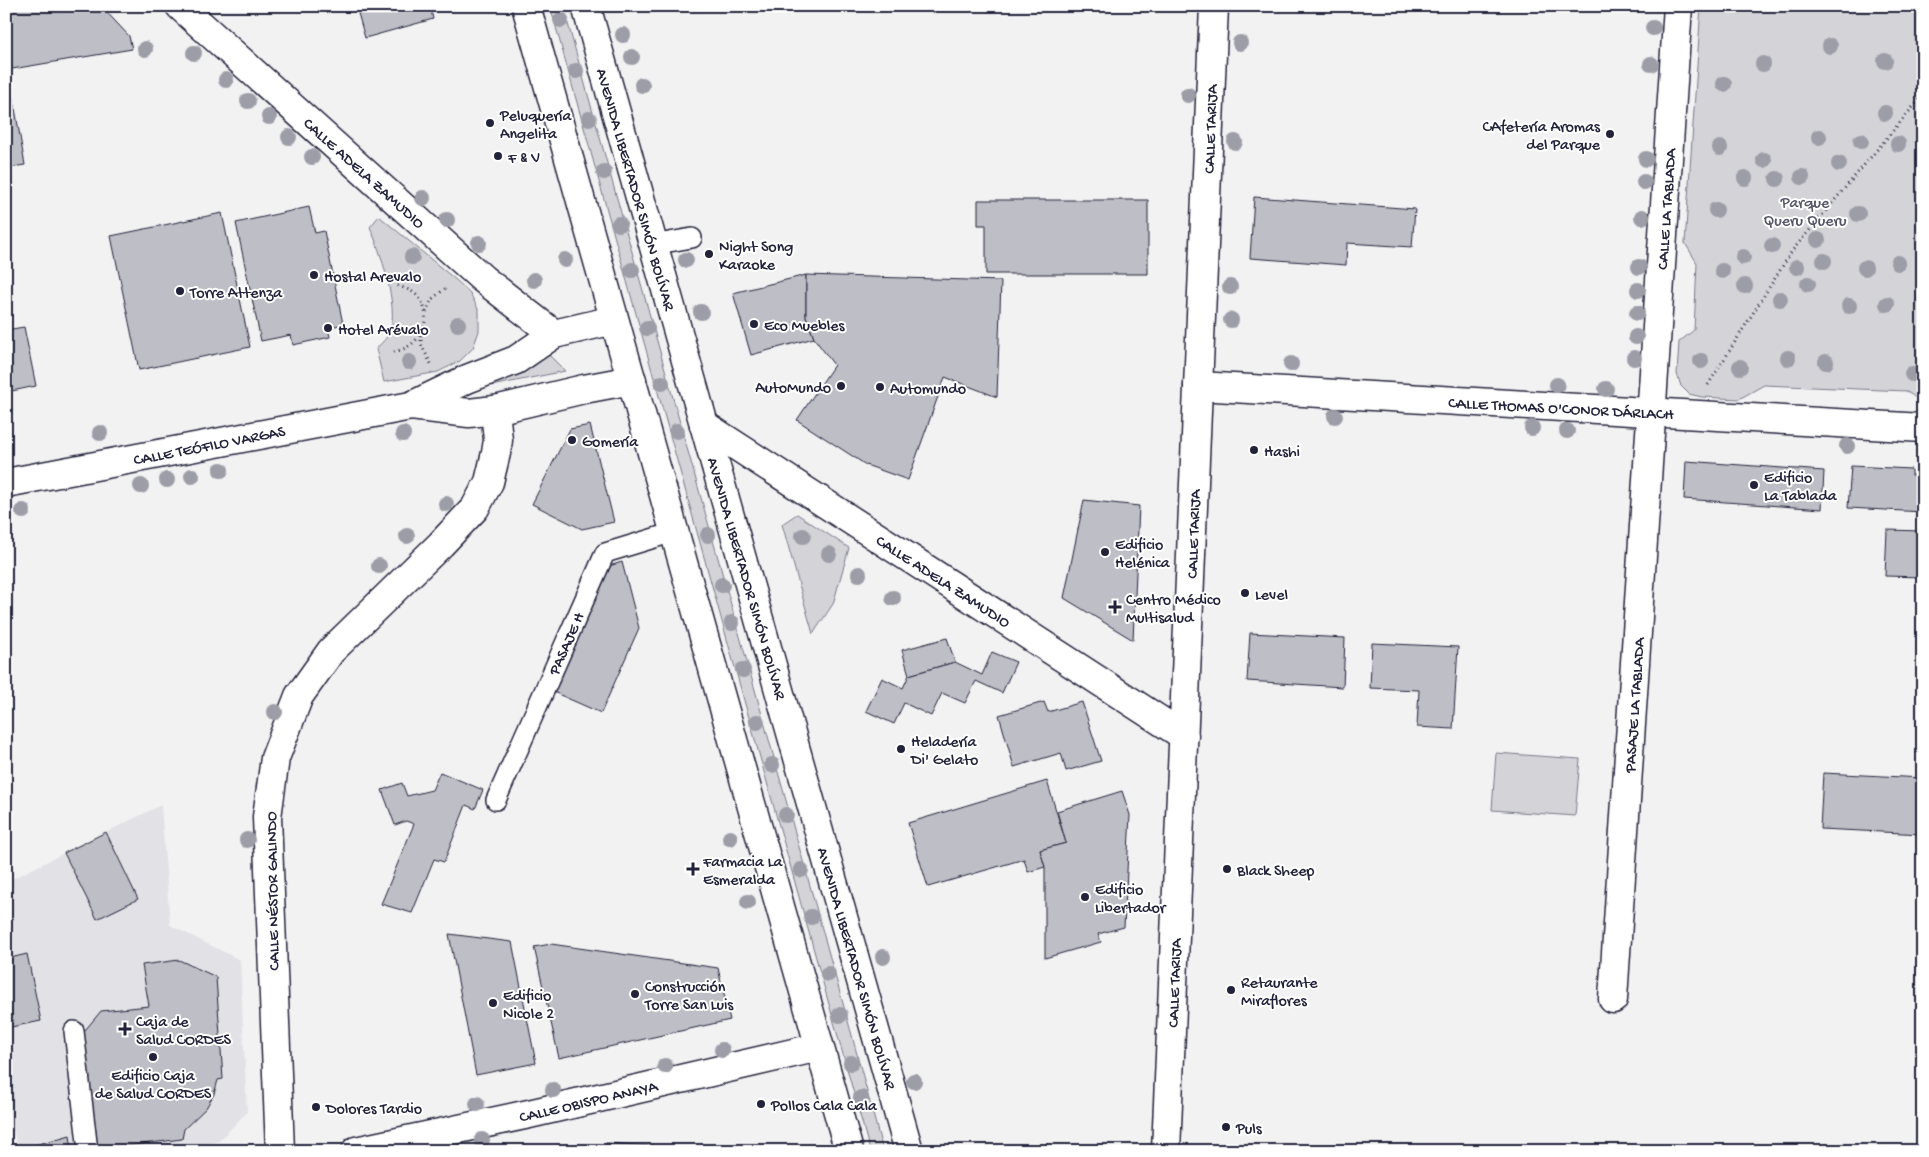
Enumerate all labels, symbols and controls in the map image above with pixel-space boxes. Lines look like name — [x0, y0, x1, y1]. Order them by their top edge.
street label: AVENIDA LIBERTADOR SIMÓN BOLÍVAR — [590, 67, 678, 314]
street label: CALLE TARIJA — [1201, 83, 1224, 174]
place label: Peluquería Angelita — [499, 108, 573, 145]
street label: CALLE ADELA ZAMUDIO — [298, 115, 427, 234]
marker: Peluquería Angelita — [484, 117, 496, 129]
place label: CAfetería Aromas del Parque — [1483, 119, 1601, 156]
marker: CAfetería Aromas del Parque — [1604, 128, 1616, 140]
street label: CALLE LA TABLADA — [1655, 146, 1682, 271]
marker: F & V — [492, 150, 504, 162]
place label: F & V — [507, 150, 540, 169]
park label: Parque Queru Queru — [1763, 195, 1847, 232]
place label: Night Song Karaoke — [719, 239, 793, 276]
marker: Night Song Karaoke — [703, 248, 715, 260]
marker: Hostal Arevalo — [308, 269, 320, 281]
place label: Hostal Arevalo — [324, 269, 421, 288]
marker: Torre Attenza — [174, 285, 186, 297]
place label: Torre Attenza — [189, 285, 283, 304]
marker: Eco Muebles — [748, 318, 760, 330]
place label: Eco Muebles — [764, 318, 846, 337]
marker: Hotel Arévalo — [322, 322, 334, 334]
place label: Hotel Arévalo — [338, 322, 429, 341]
place label: AutoMundo — [755, 380, 831, 399]
marker: AutoMundo — [835, 380, 847, 392]
marker: Automundo — [874, 381, 886, 393]
place label: Automundo — [890, 381, 966, 400]
street label: CALLE THOMAS O'CONOR DÁRLACH — [1448, 394, 1675, 426]
street label: CALLE TEÓFILO VARGAS — [132, 423, 288, 471]
marker: Gomería — [566, 434, 578, 446]
place label: Gomería — [582, 434, 639, 453]
marker: Hashi — [1248, 444, 1260, 456]
place label: Hashi — [1264, 444, 1300, 463]
street label: AVENIDA LIBERTADOR SIMÓN BOLÍVAR — [701, 456, 789, 703]
place label: Edificio La Tablada — [1764, 470, 1838, 507]
marker: Edificio La Tablada — [1748, 479, 1760, 491]
street label: CALLE TARIJA — [1184, 488, 1207, 579]
street label: CALLE ADELA ZAMUDIO — [871, 532, 1013, 634]
place label: Edificio Helénica — [1115, 537, 1171, 574]
marker: Edificio Helénica — [1099, 546, 1111, 558]
marker: Level — [1239, 587, 1251, 599]
place label: Level — [1255, 587, 1288, 606]
place label: Centro Médico Multisalud — [1126, 592, 1221, 629]
marker: Centro Médico Multisalud — [1108, 600, 1122, 614]
street label: PASAJE H — [546, 609, 591, 680]
street label: PASAJE LA TABLADA — [1622, 636, 1651, 774]
place label: Heladería Di' Gelato — [910, 734, 978, 771]
marker: Heladería Di' Gelato — [895, 743, 907, 755]
street label: CALLE NÉSTOR GALINDO — [264, 811, 285, 971]
street label: AVENIDA LIBERTADOR SIMÓN BOLÍVAR — [811, 846, 899, 1093]
place label: Farmacia La Esmeralda — [702, 854, 783, 891]
marker: Farmacia La Esmeralda — [687, 863, 699, 875]
marker: Black Sheep — [1221, 863, 1233, 875]
place label: Black Sheep — [1236, 863, 1314, 882]
place label: Edificio Libertador — [1095, 882, 1167, 919]
marker: Edificio Libertador — [1079, 891, 1091, 903]
street label: CALLE TARIJA — [1165, 937, 1188, 1028]
place label: Retaurante Miraflores — [1241, 975, 1318, 1012]
place label: Construcción Torre San Luis — [644, 979, 734, 1016]
marker: Retaurante Miraflores — [1225, 984, 1237, 996]
place label: Edificio Nicole 2 — [503, 988, 554, 1025]
marker: Construcción Torre San Luis — [629, 988, 641, 1000]
marker: Edificio Nicole 2 — [487, 997, 499, 1009]
place label: Caja de Salud CORDES — [136, 1014, 232, 1051]
marker: Caja de Salud CORDES — [118, 1022, 132, 1036]
marker: Edificio Caja de Salud CORDES — [147, 1051, 159, 1063]
place label: Edificio Caja de Salud CORDES — [95, 1068, 212, 1105]
street label: CALLE OBISPO ANAYA — [518, 1078, 661, 1129]
marker: Pollos Cala Cala — [755, 1098, 767, 1110]
place label: Pollos Cala Cala — [770, 1098, 878, 1117]
marker: Dolores Tardio — [310, 1101, 322, 1113]
place label: Dolores Tardio — [325, 1101, 422, 1120]
marker: Puls — [1220, 1121, 1232, 1133]
place label: Puls — [1235, 1121, 1263, 1140]

